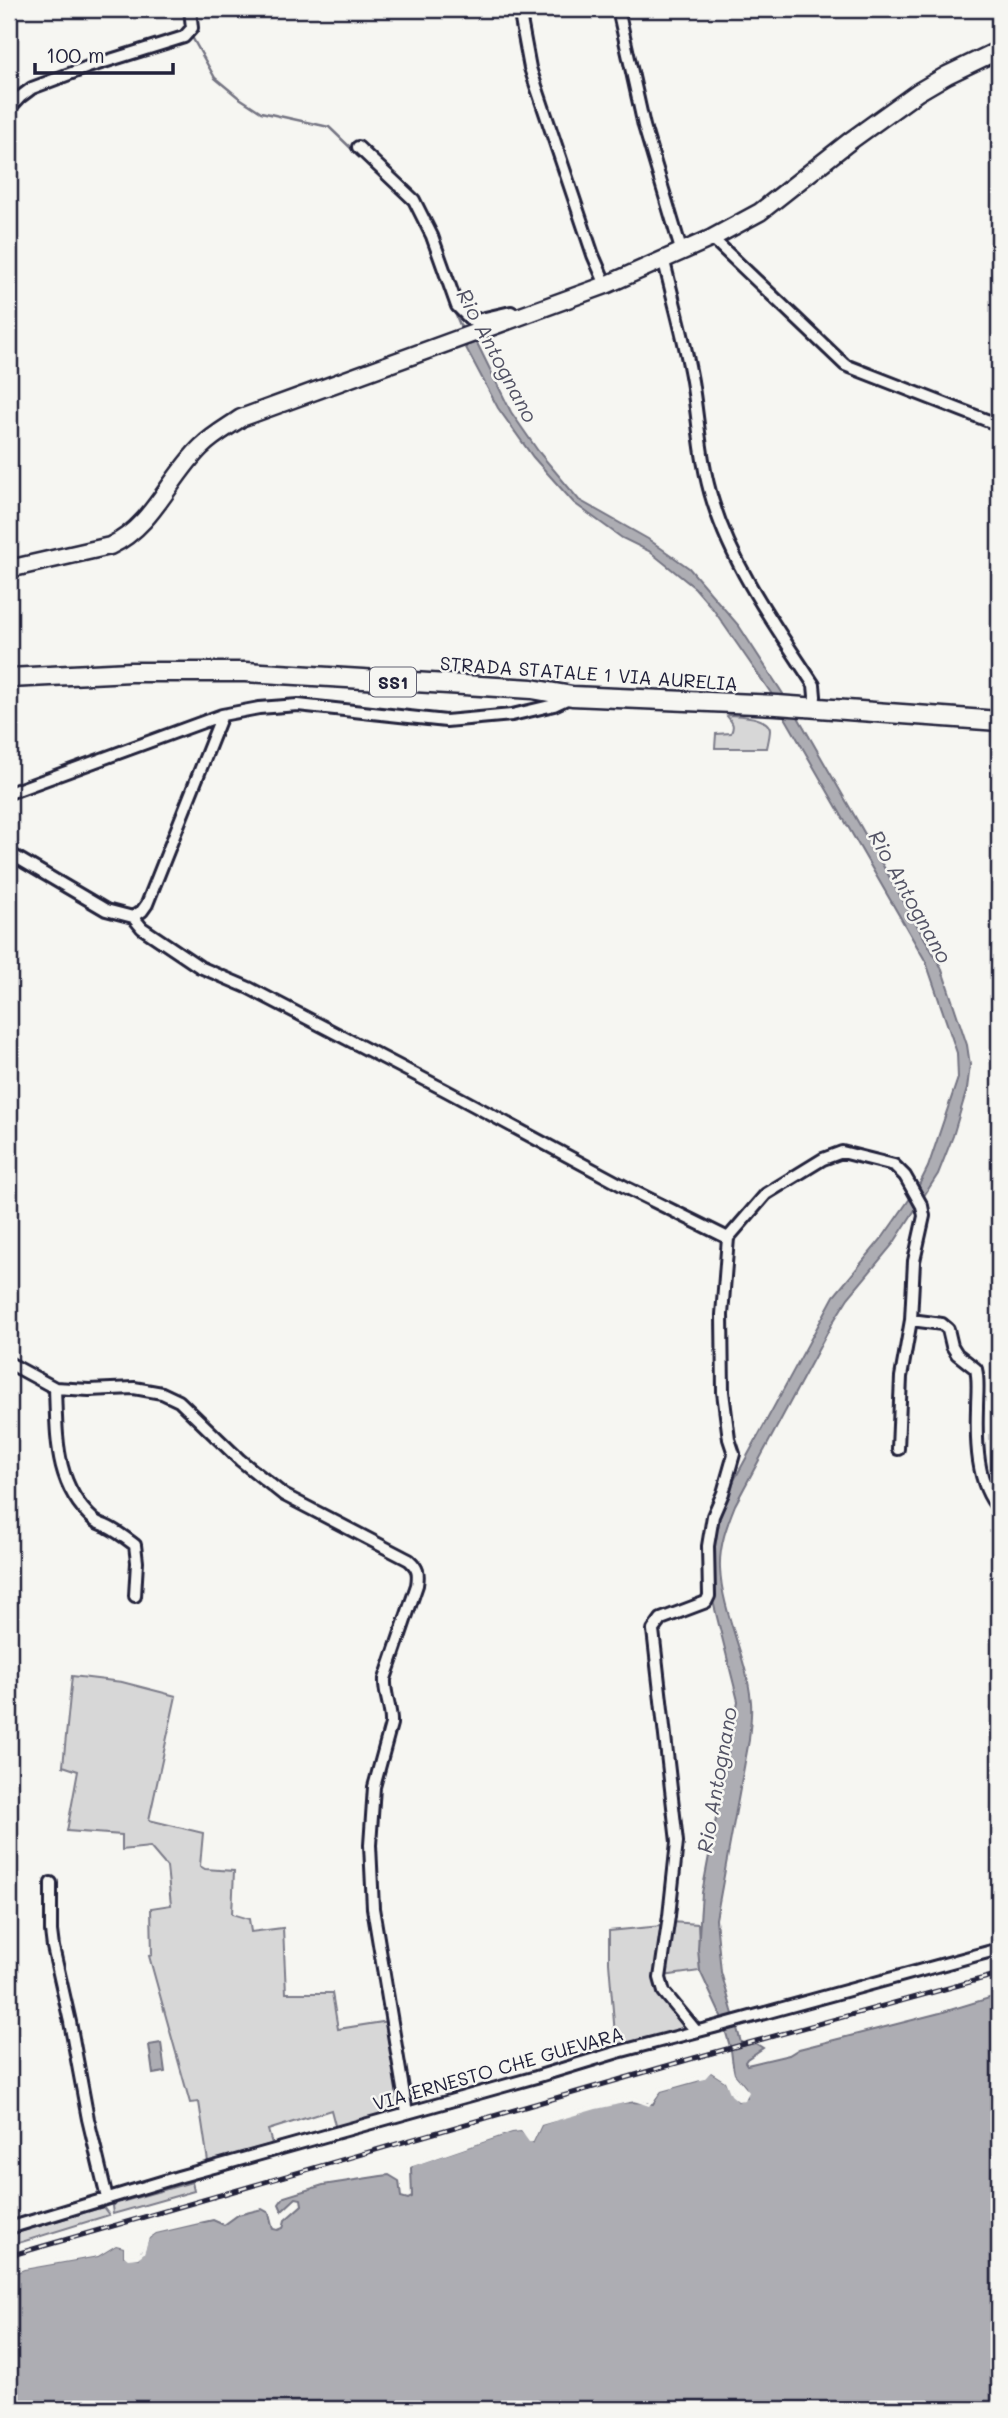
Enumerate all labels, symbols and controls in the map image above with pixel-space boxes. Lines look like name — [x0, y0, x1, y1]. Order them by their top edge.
scale bar — [35, 32, 173, 76]
text: 100 m — [46, 41, 105, 68]
water label: Rio Antognano — [451, 283, 545, 427]
street label: STRADA STATALE 1 VIA AURELIA — [439, 650, 739, 696]
road number: SS1 — [370, 668, 416, 696]
water label: Rio Antognano — [863, 825, 959, 967]
water label: Rio Antognano — [690, 1705, 742, 1855]
street label: VIA ERNESTO CHE GUEVARA — [370, 2020, 626, 2116]

